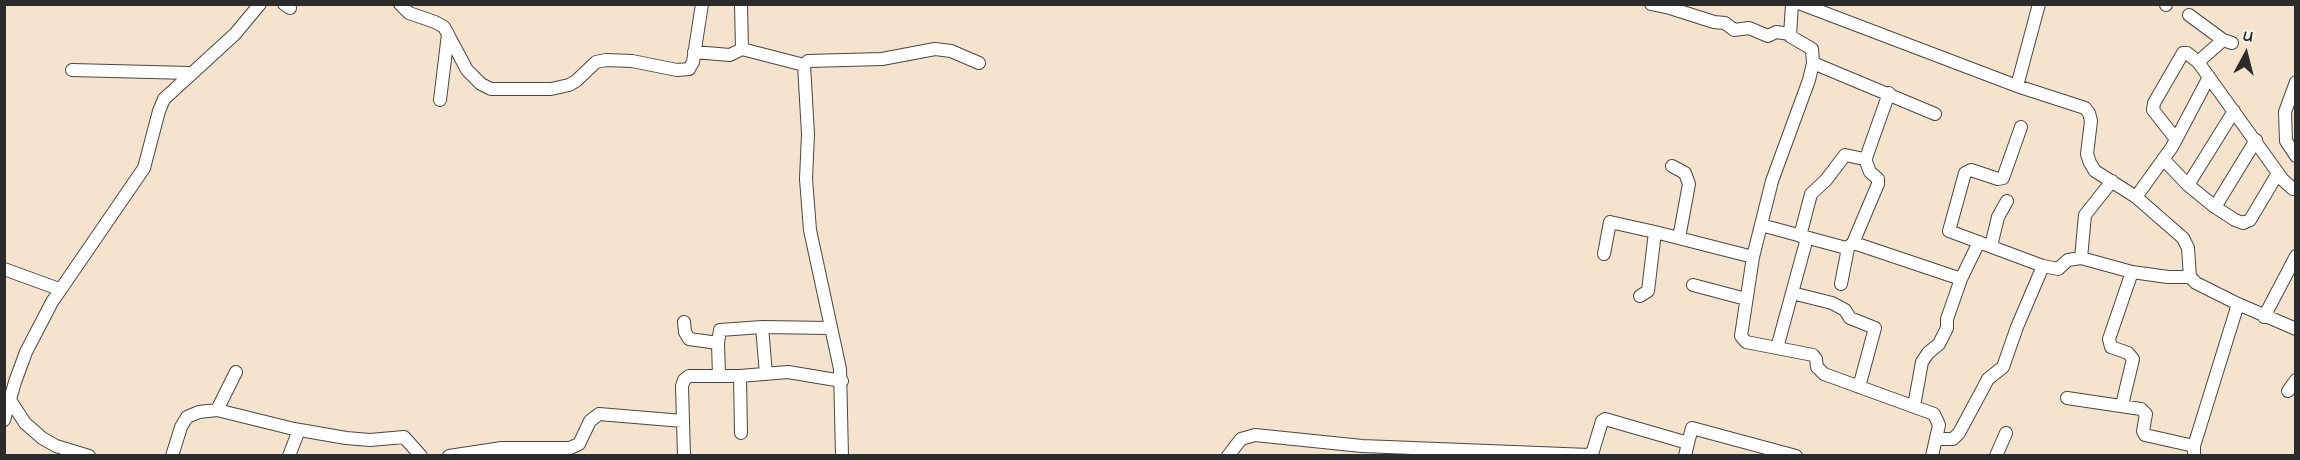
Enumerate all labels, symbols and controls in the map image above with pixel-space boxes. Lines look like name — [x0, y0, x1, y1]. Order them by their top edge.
north arrow — [2216, 24, 2276, 84]
text: U — [2242, 25, 2254, 48]

